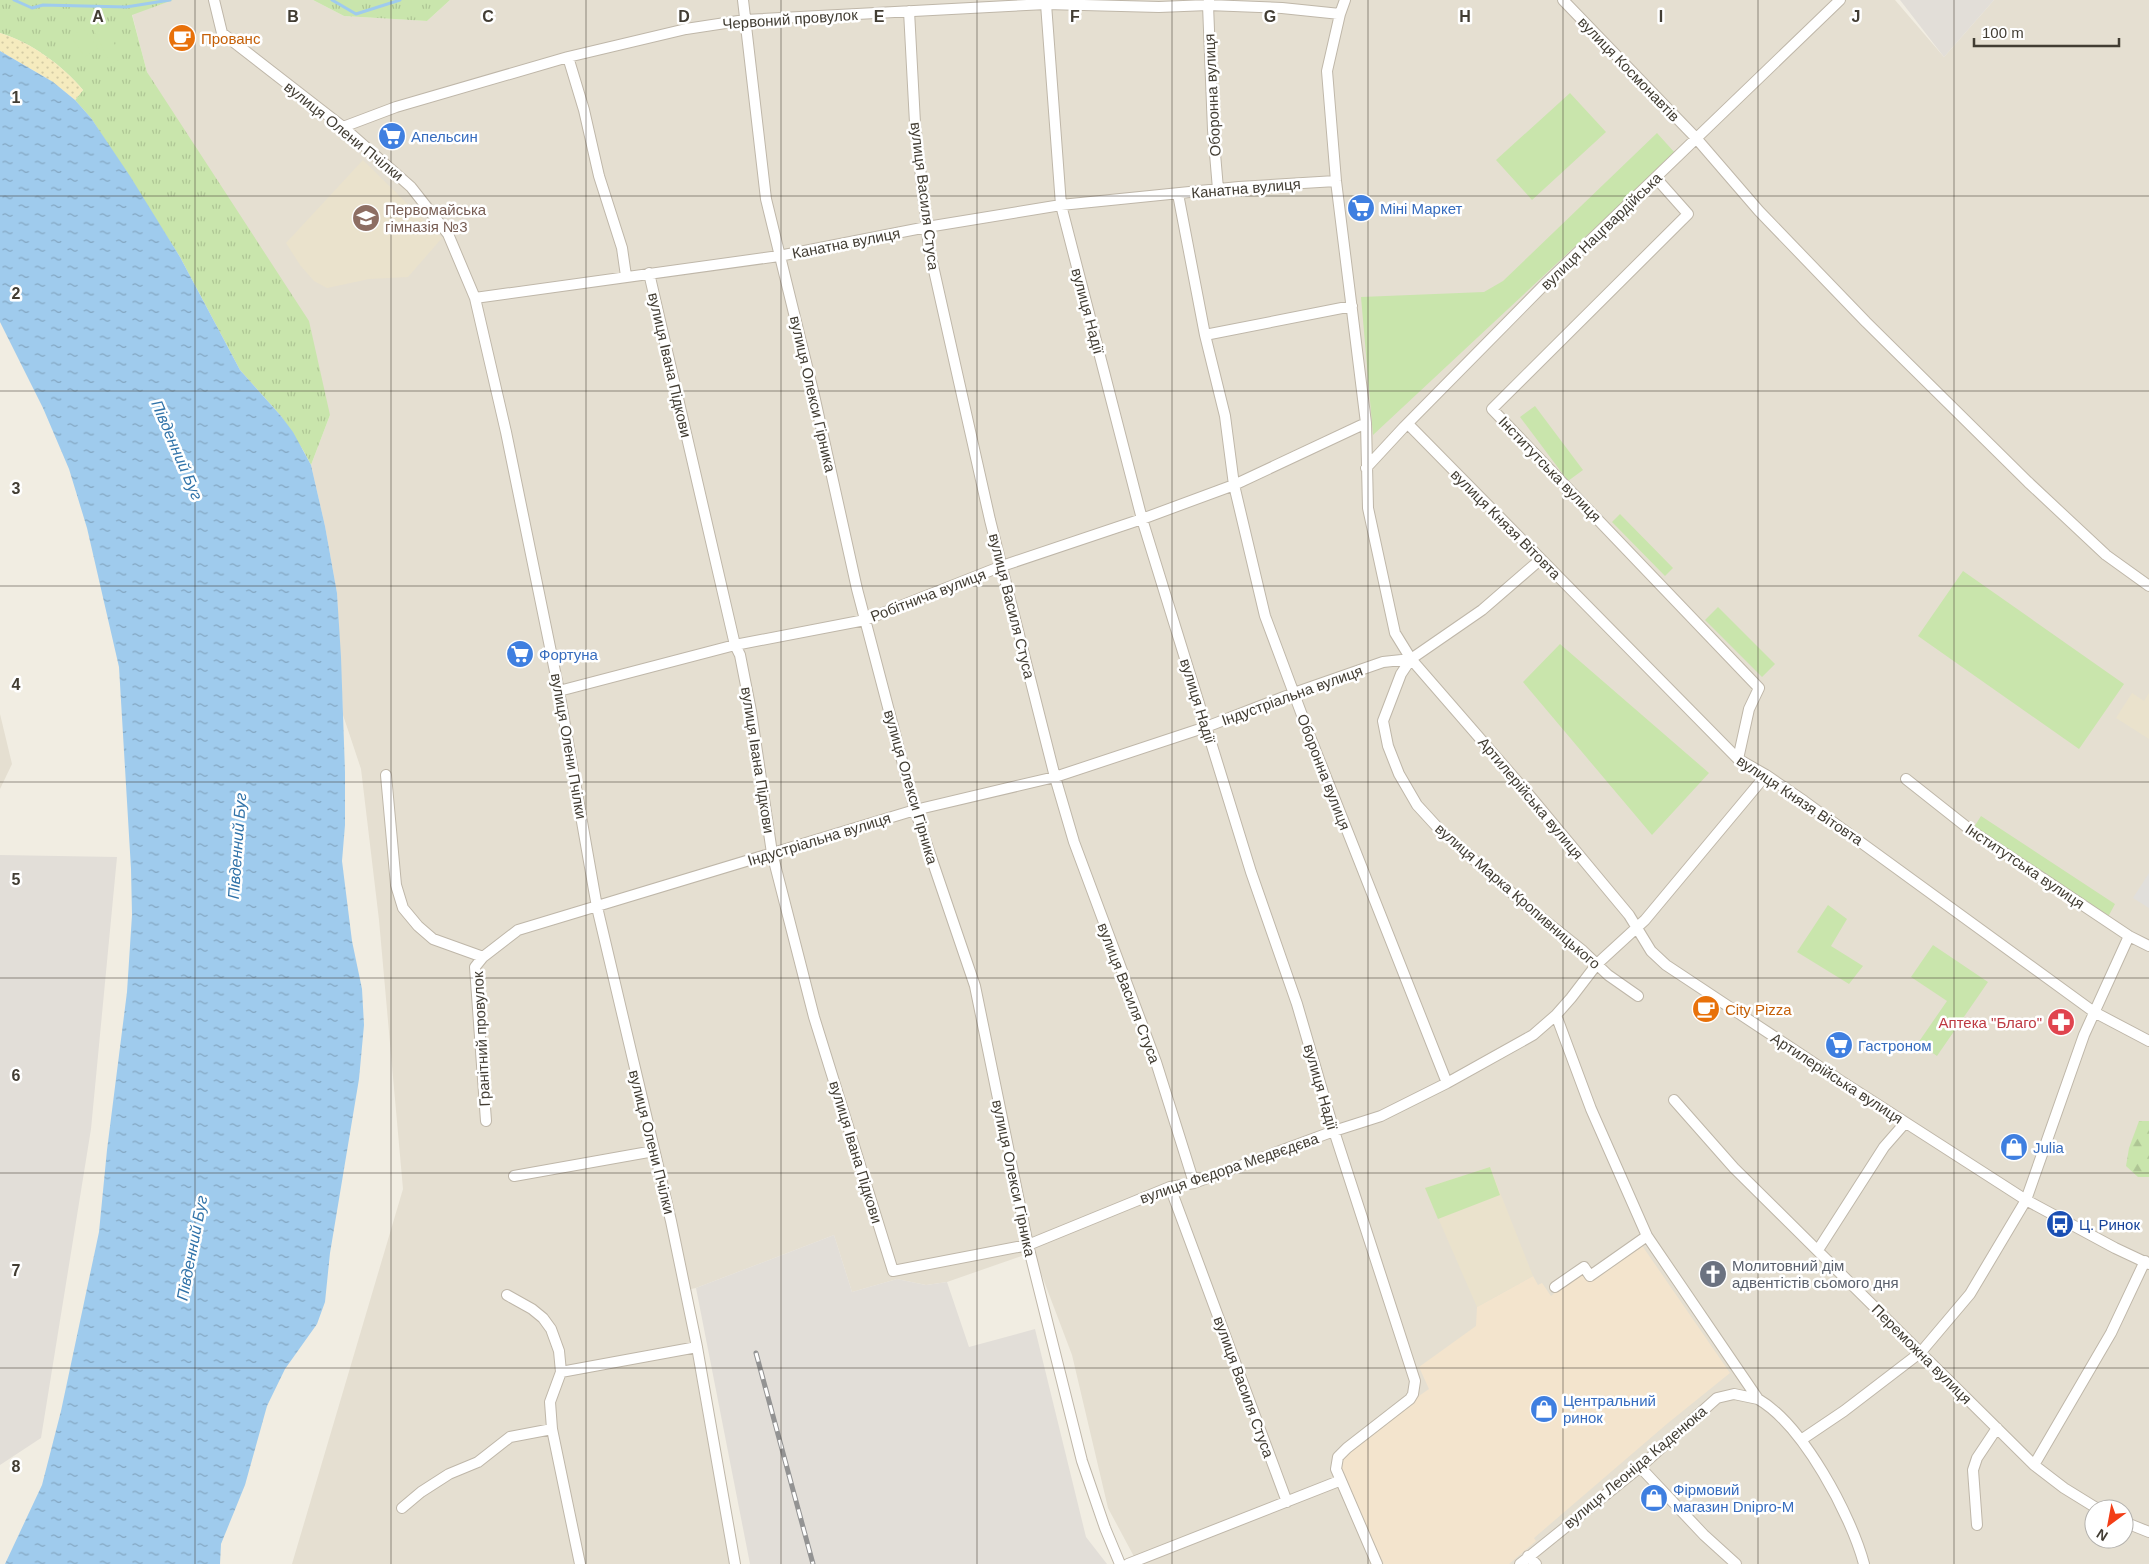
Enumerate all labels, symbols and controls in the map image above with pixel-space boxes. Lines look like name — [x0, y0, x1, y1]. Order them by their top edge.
street label: Червоний провулок — [722, 6, 859, 32]
text: A — [92, 8, 104, 25]
text: B — [287, 8, 299, 25]
text: C — [482, 8, 494, 25]
text: D — [678, 8, 690, 25]
text: E — [874, 8, 885, 25]
text: F — [1070, 8, 1080, 25]
text: G — [1264, 8, 1276, 25]
text: H — [1459, 8, 1471, 25]
text: I — [1659, 8, 1663, 25]
text: J — [1852, 8, 1860, 25]
street label: вулиця Космонавтів — [1575, 13, 1683, 125]
scale bar — [1974, 15, 2119, 47]
cafe icon: Прованс — [167, 23, 197, 53]
text: 100 m — [1982, 24, 2024, 41]
place label: Прованс — [201, 30, 261, 47]
street label: Оборонна вулиця — [1200, 33, 1224, 157]
street label: вулиця Олени Пчілки — [281, 78, 407, 184]
text: 1 — [12, 89, 21, 106]
supermarket icon: Апельсин — [377, 121, 407, 151]
street label: вулиця Василя Стуса — [907, 121, 943, 272]
place label: Апельсин — [411, 128, 478, 145]
street label: вулиця Нацгвардійська — [1537, 168, 1665, 293]
street label: Канатна вулиця — [1191, 175, 1301, 201]
supermarket icon: Міні Маркет — [1346, 193, 1376, 223]
place label: Міні Маркет — [1380, 200, 1463, 217]
place label: Первомайська гімназія №3 — [385, 201, 487, 235]
school or university icon: Первомайська гімназія №3 — [351, 203, 381, 233]
street label: Канатна вулиця — [791, 224, 901, 262]
street label: вулиця Надії — [1068, 266, 1108, 357]
text: 2 — [12, 285, 21, 302]
street label: вулиця Івана Підкови — [645, 291, 695, 439]
street label: вулиця Олекси Гірника — [787, 314, 839, 474]
water label: Південний Буг — [148, 398, 206, 503]
street label: Інститутська вулиця — [1495, 413, 1605, 525]
street label: вулиця Князя Вітовта — [1448, 466, 1565, 583]
text: 3 — [12, 480, 21, 497]
street label: вулиця Василя Стуса — [986, 532, 1038, 681]
street label: Робітнича вулиця — [868, 565, 988, 625]
supermarket icon: Фортуна — [505, 639, 535, 669]
place label: Фортуна — [539, 646, 599, 663]
street label: вулиця Надії — [1177, 656, 1219, 746]
street label: Індустріальна вулиця — [1219, 662, 1365, 728]
street label: вулиця Олени Пчілки — [548, 672, 590, 820]
text: 4 — [12, 676, 21, 693]
street label: вулиця Івана Підкови — [738, 685, 778, 835]
street label: вулиця Олекси Гірника — [881, 708, 941, 867]
street label: Оборонна вулиця — [1294, 712, 1354, 832]
street label: Артилерійська вулиця — [1475, 734, 1587, 862]
street label: вулиця Князя Вітовта — [1734, 752, 1867, 849]
water label: Південний Буг — [225, 792, 249, 900]
street label: Індустріальна вулиця — [745, 809, 893, 869]
street label: вулиця Марка Кропивницького — [1432, 820, 1604, 972]
street label: Інститутська вулиця — [1962, 820, 2088, 912]
text: 5 — [12, 871, 21, 888]
street label: вулиця Василя Стуса — [1094, 920, 1164, 1066]
street label: Гранітний провулок — [469, 971, 493, 1107]
cafe icon: City Pizza — [1691, 994, 1721, 1024]
place label: City Pizza — [1725, 1001, 1792, 1018]
pharmacy icon: Аптека "Благо" — [2046, 1007, 2076, 1037]
place label: Аптека "Благо" — [1939, 1014, 2042, 1031]
street label: Артилерійська вулиця — [1768, 1029, 1906, 1127]
supermarket icon: Гастроном — [1824, 1030, 1854, 1060]
place label: Гастроном — [1858, 1037, 1932, 1054]
street label: вулиця Надії — [1301, 1042, 1342, 1133]
text: 6 — [12, 1067, 21, 1084]
street label: вулиця Олени Пчілки — [626, 1068, 678, 1216]
street label: вулиця Івана Підкови — [826, 1079, 886, 1225]
street label: вулиця Олекси Гірника — [989, 1098, 1039, 1259]
street label: вулиця Федора Медвєдєва — [1137, 1129, 1321, 1207]
shop icon: Julia — [1999, 1132, 2029, 1162]
place label: Julia — [2033, 1139, 2065, 1156]
water label: Південний Буг — [173, 1194, 211, 1302]
bus stop icon: Ц. Ринок — [2045, 1209, 2075, 1239]
place label: Ц. Ринок — [2079, 1216, 2140, 1233]
place label: Молитовний дім адвентістів сьомого дня — [1732, 1257, 1899, 1291]
church icon: Молитовний дім адвентістів сьомого дня — [1698, 1259, 1728, 1289]
text: 7 — [12, 1262, 21, 1279]
street label: Переможна вулиця — [1869, 1301, 1975, 1407]
street label: вулиця Василя Стуса — [1211, 1314, 1278, 1461]
place label: Центральний ринок — [1563, 1392, 1656, 1426]
shop icon: Центральний ринок — [1529, 1394, 1559, 1424]
street label: вулиця Леоніда Каденюка — [1560, 1402, 1710, 1532]
text: 8 — [12, 1458, 21, 1475]
place label: Фірмовий магазин Dnipro-M — [1673, 1481, 1794, 1515]
shop icon: Фірмовий магазин Dnipro-M — [1639, 1483, 1669, 1513]
north arrow — [2084, 1499, 2134, 1549]
text: N — [2094, 1526, 2111, 1544]

